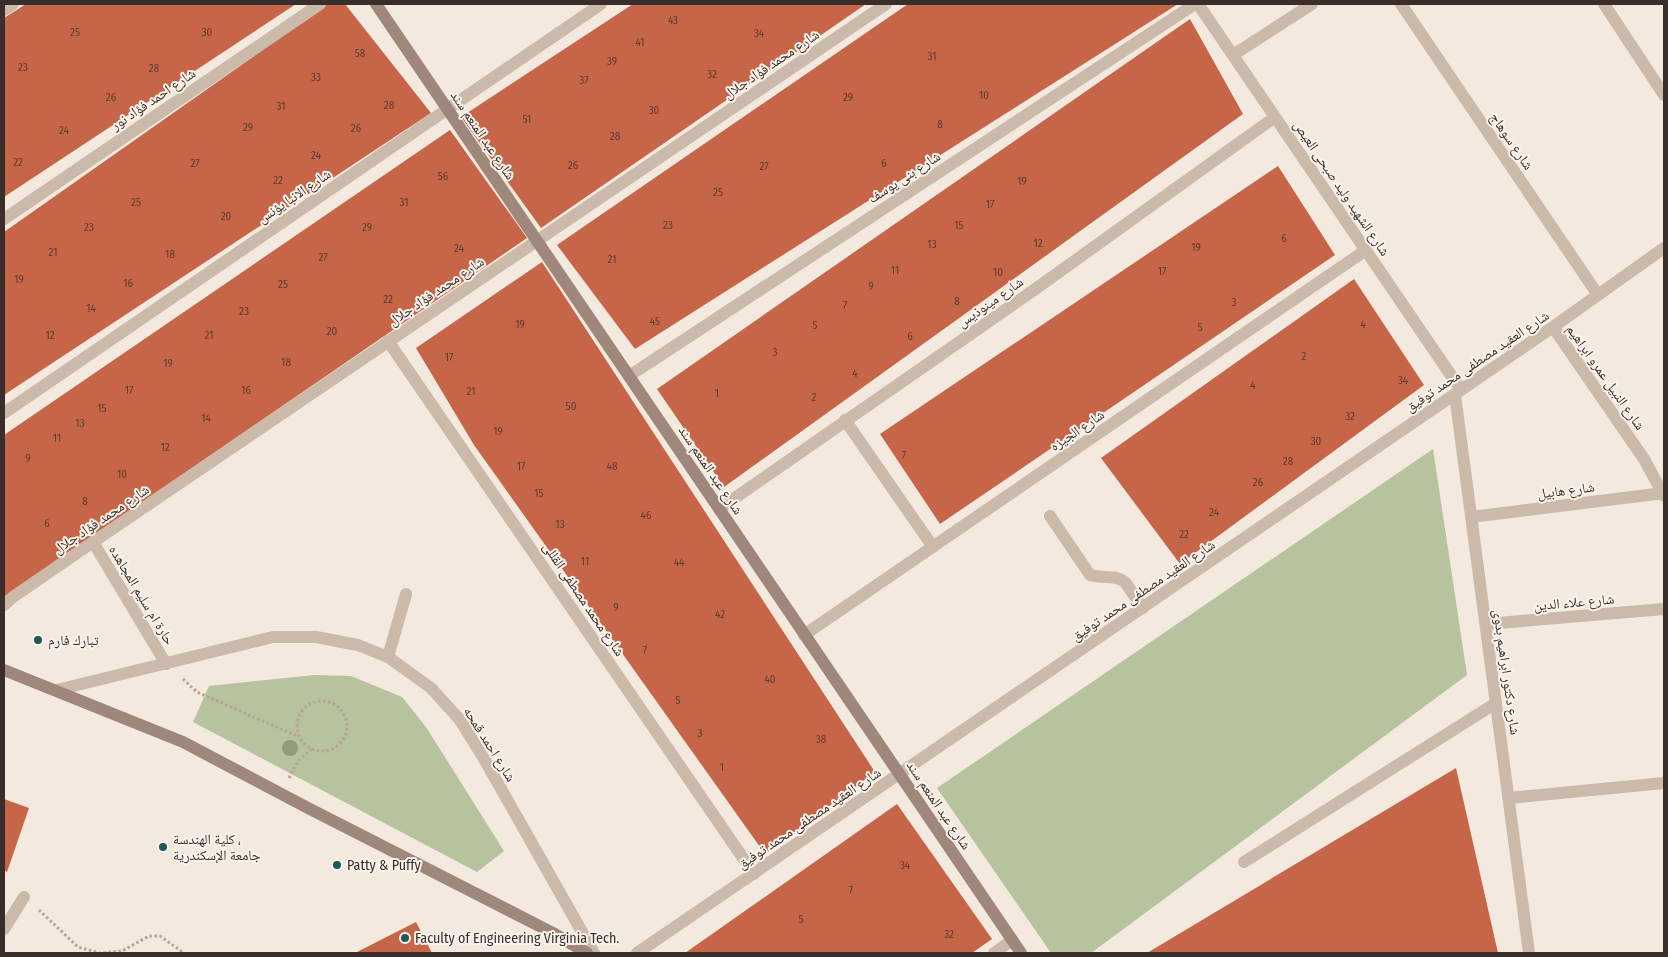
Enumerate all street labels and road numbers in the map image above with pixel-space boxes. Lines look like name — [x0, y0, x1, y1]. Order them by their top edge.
street label: شارع محمد فؤاد جلال — [720, 26, 823, 104]
street label: شارع احمد فؤاد نور — [107, 65, 199, 135]
street label: شارع عبد المنعم سند — [446, 88, 519, 184]
street label: شارع سوهاج — [1485, 109, 1537, 174]
street label: شارع الشهيد وليد صبحى العيص — [1289, 117, 1393, 260]
street label: شارع بنى يوسف — [865, 148, 944, 208]
street label: شارع الانبا يؤنس — [254, 166, 335, 228]
street label: شارع محمد فؤاد جلال — [385, 253, 488, 331]
street label: شارع مينوذيس — [954, 273, 1027, 332]
street label: شارع العقيد مصطفى محمد توفيق — [1402, 307, 1553, 417]
street label: شارع النبيل عمرو ابراهيم — [1562, 321, 1648, 434]
street label: شارع الجيزه — [1047, 406, 1108, 456]
street label: شارع عبد المنعم سند — [674, 423, 747, 519]
street label: شارع هابيل — [1536, 479, 1596, 503]
street label: شارع محمد فؤاد جلال — [50, 481, 153, 559]
street label: شارع العقيد مصطفى محمد توفيق — [1068, 536, 1219, 646]
street label: شارع محمد مصطفى القللى — [538, 539, 628, 660]
street label: حارة ام سليم المجاهده — [104, 542, 178, 649]
street label: شارع علاء الدين — [1533, 591, 1615, 615]
street label: شارع دكتور ابراهيم بدوى — [1488, 608, 1524, 736]
street label: شارع احمد قمحه — [459, 704, 519, 785]
street label: شارع عبد المنعم سند — [902, 758, 975, 854]
street label: شارع العقيد مصطفى محمد توفيق — [734, 764, 885, 874]

